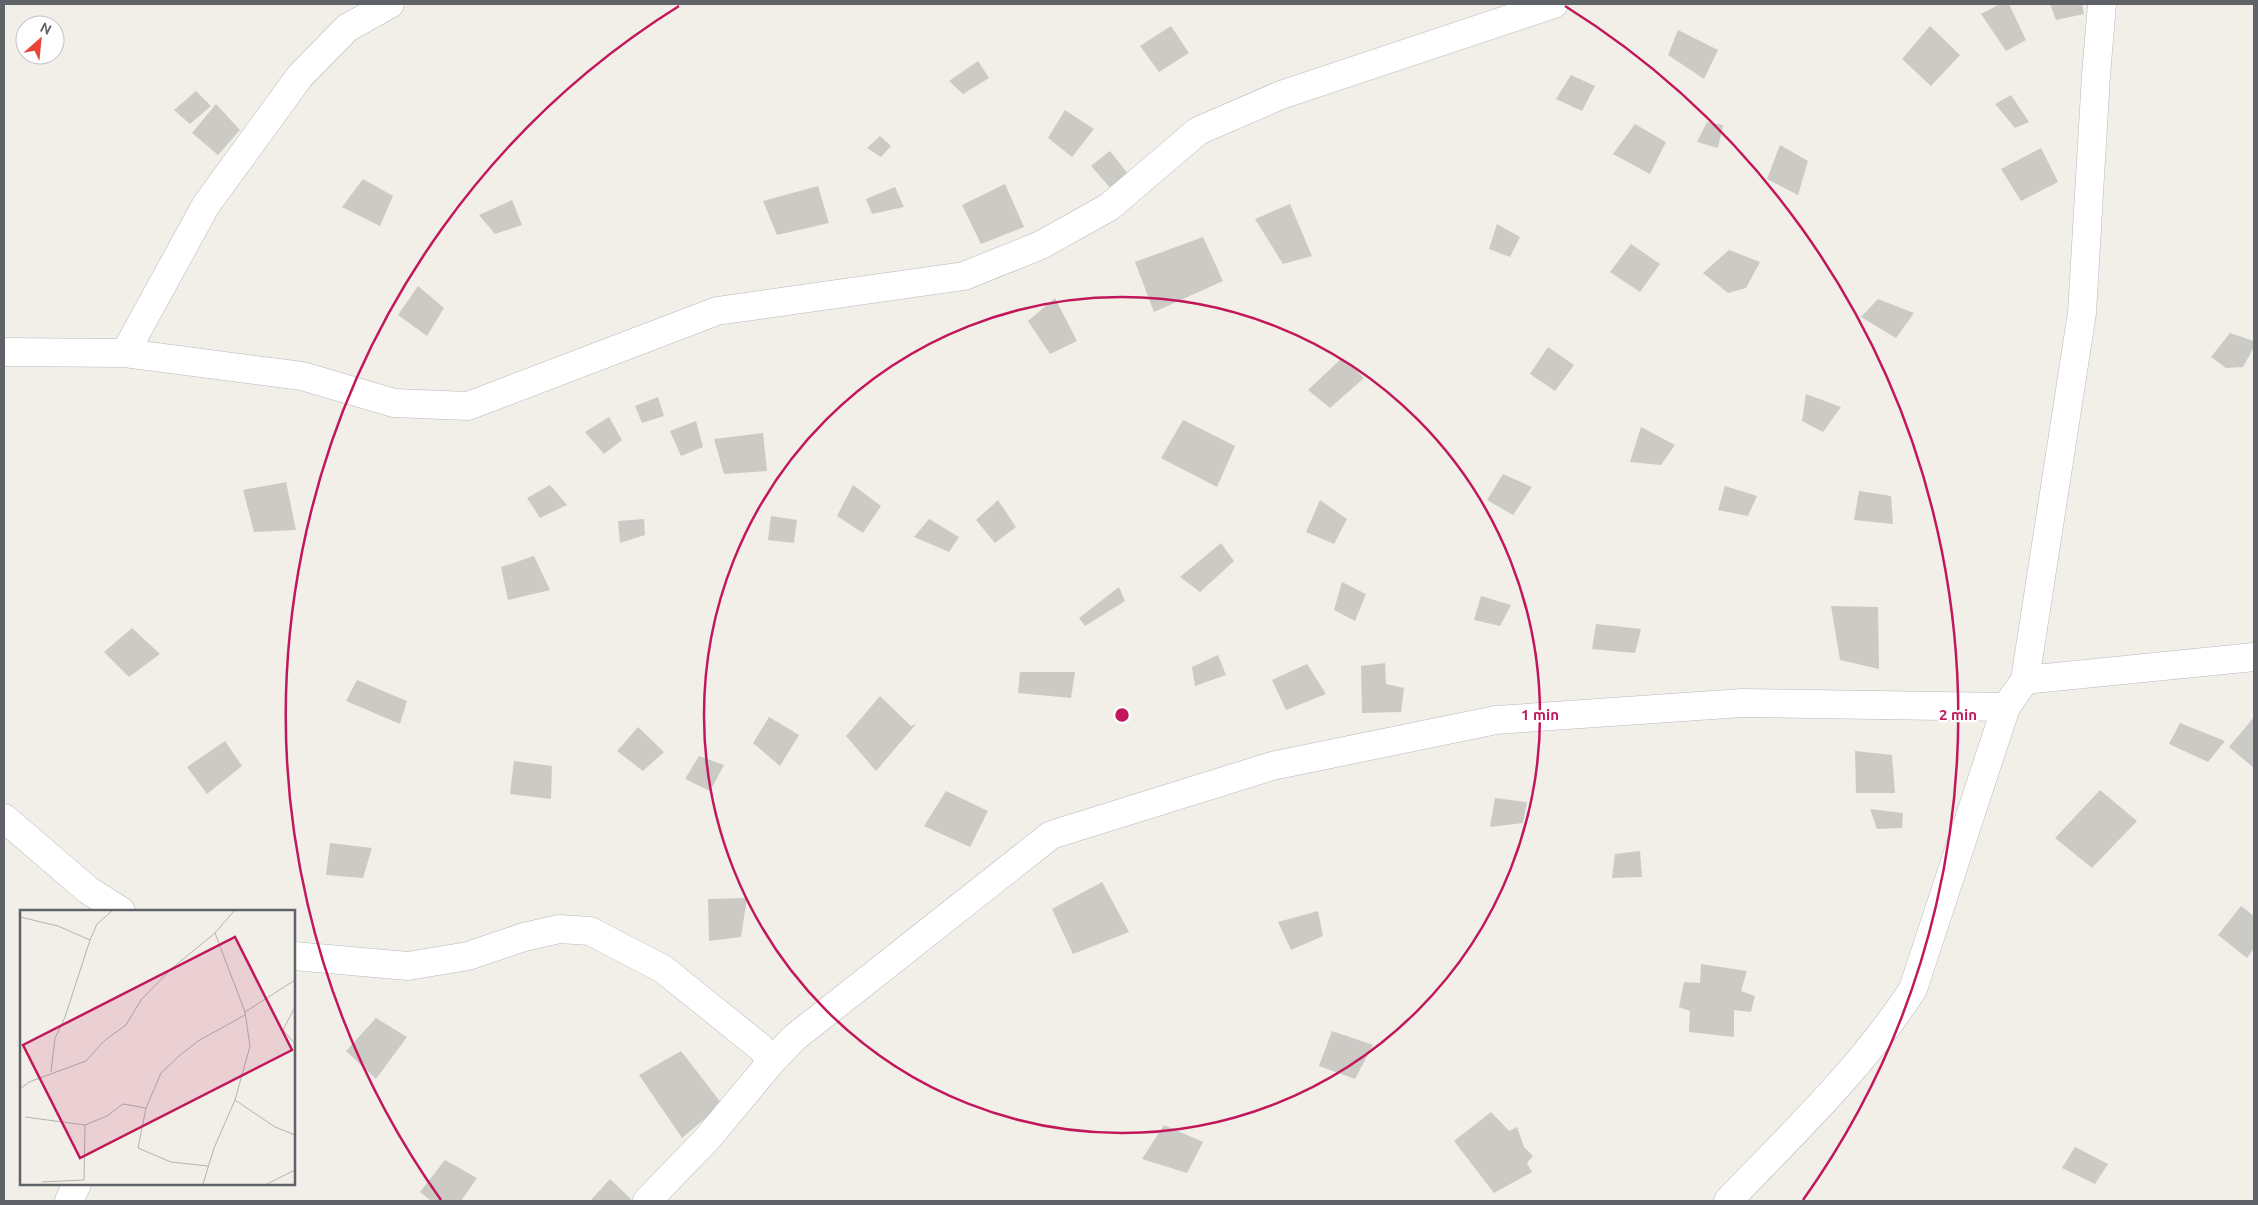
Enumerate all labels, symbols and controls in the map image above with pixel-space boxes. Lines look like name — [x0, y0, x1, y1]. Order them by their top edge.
north arrow — [15, 15, 65, 65]
text: N — [38, 19, 54, 38]
centre of rings — [1113, 706, 1131, 724]
text: 1 min — [1521, 706, 1559, 723]
text: 2 min — [1939, 706, 1977, 723]
inset map — [20, 910, 295, 1185]

